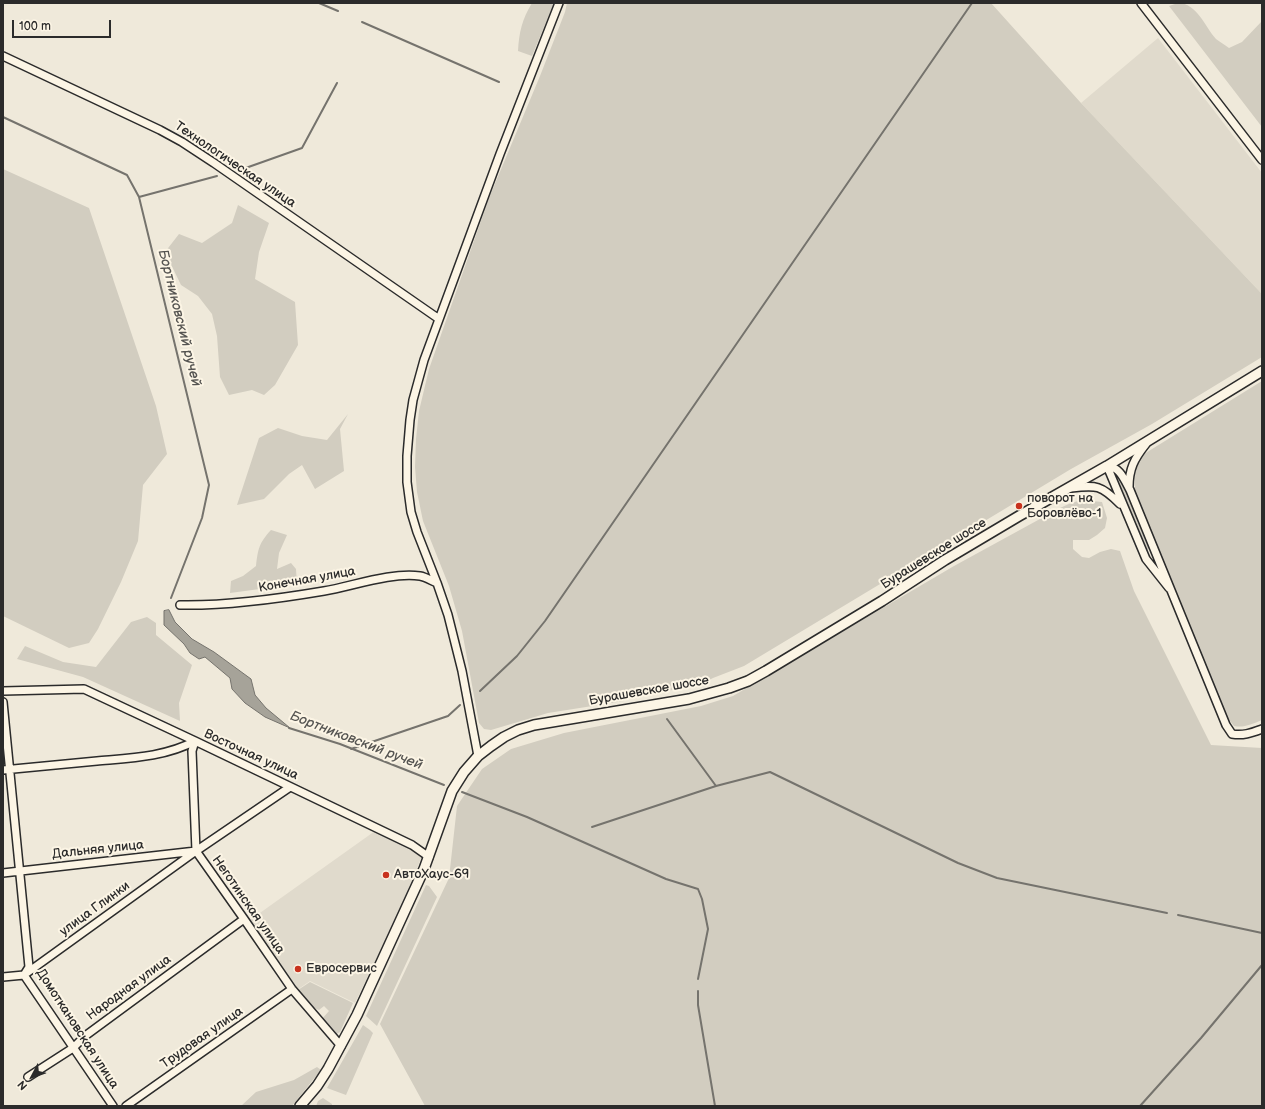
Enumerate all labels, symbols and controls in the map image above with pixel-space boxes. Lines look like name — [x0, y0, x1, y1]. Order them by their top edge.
scale bar — [14, 12, 113, 38]
text: 100 m — [19, 19, 51, 34]
street label: Технологическая улица — [172, 119, 298, 211]
water label: Бортниковский ручей — [154, 248, 204, 388]
place label: поворот на Боровлёво-1 — [1027, 491, 1102, 522]
marker: поворот на Боровлёво-1 — [1014, 501, 1024, 511]
street label: Бурашевское шоссе — [878, 515, 990, 593]
street label: Конечная улица — [257, 564, 357, 596]
street label: Бурашевское шоссе — [588, 673, 710, 709]
water label: Бортниковский ручей — [287, 708, 425, 774]
street label: Восточная улица — [201, 726, 301, 784]
street label: Дальняя улица — [51, 837, 145, 863]
street label: Неготинская улица — [208, 853, 288, 957]
place label: АвтоХаус-69 — [394, 867, 469, 883]
marker: АвтоХаус-69 — [381, 870, 391, 880]
street label: улица Глинки — [57, 878, 133, 940]
street label: Народная улица — [84, 952, 174, 1024]
place label: Евросервис — [306, 961, 377, 977]
marker: Евросервис — [293, 964, 303, 974]
street label: Домоткановская улица — [32, 966, 122, 1092]
street label: Трудовая улица — [158, 1004, 246, 1072]
north arrow — [12, 1057, 52, 1097]
text: N — [15, 1078, 30, 1093]

